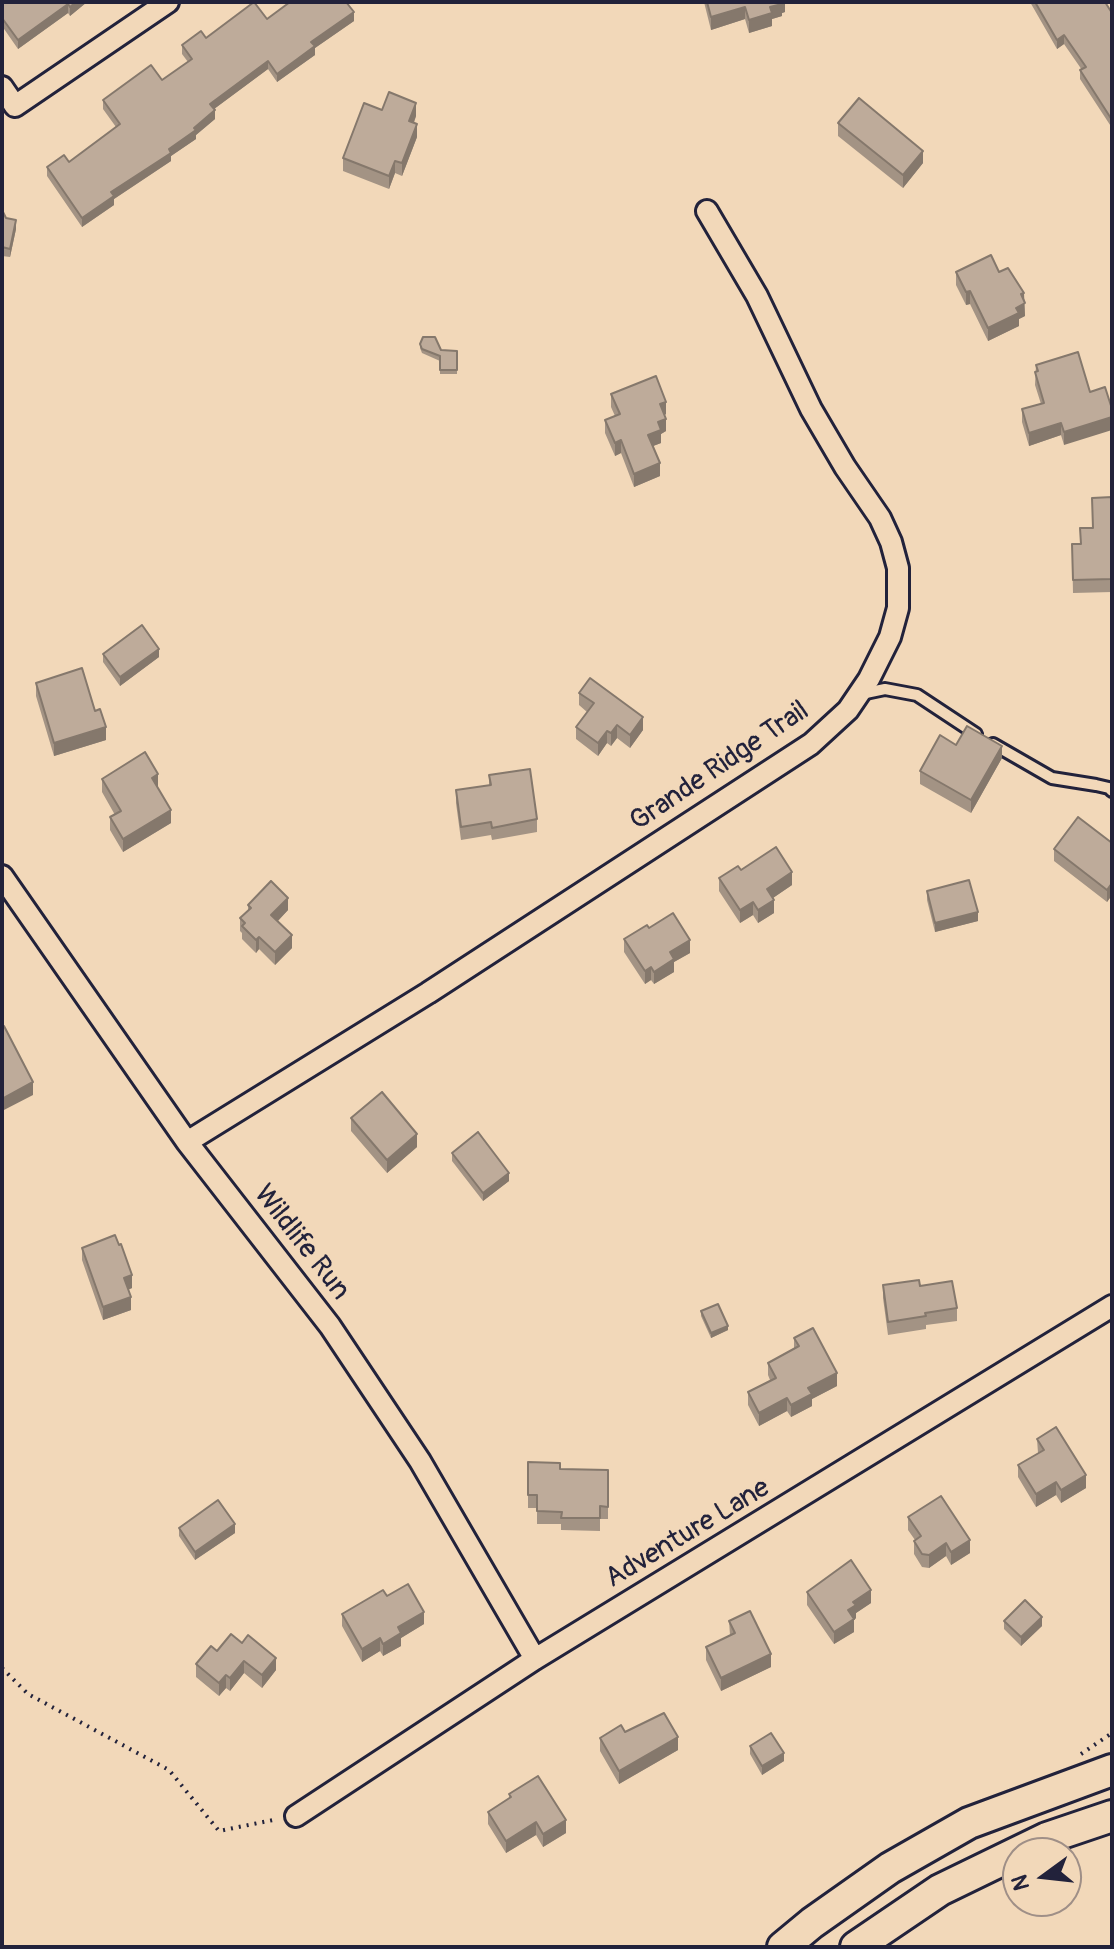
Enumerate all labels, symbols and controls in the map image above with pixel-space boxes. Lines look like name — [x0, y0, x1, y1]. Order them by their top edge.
street label: Grande Ridge Trail — [624, 695, 816, 839]
street label: Wildlife Run — [246, 1179, 356, 1307]
street label: Adventure Lane — [600, 1472, 776, 1596]
north arrow — [1002, 1837, 1082, 1917]
text: N — [1005, 1872, 1036, 1894]

